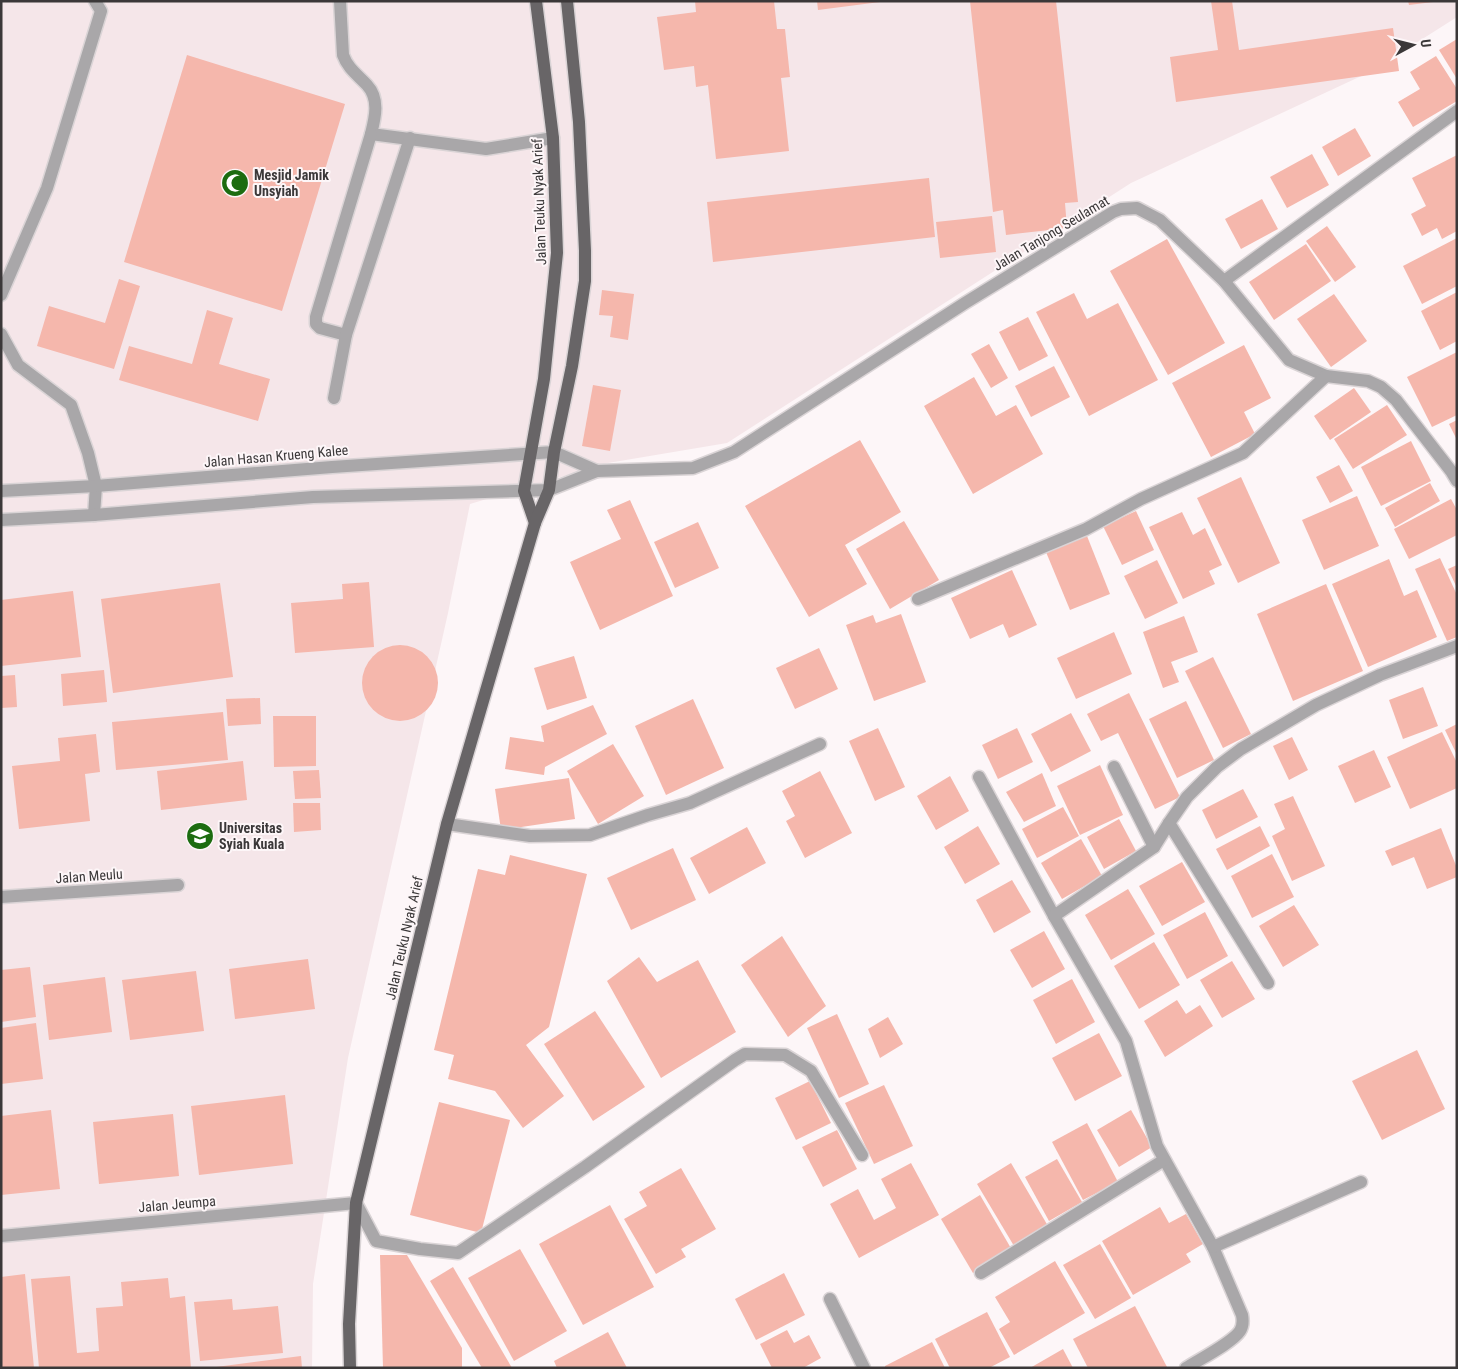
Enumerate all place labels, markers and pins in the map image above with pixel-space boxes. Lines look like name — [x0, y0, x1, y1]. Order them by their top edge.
place label: Mesjid Jamik Unsyiah — [254, 167, 329, 199]
mosque icon: Mesjid Jamik Unsyiah — [220, 168, 250, 198]
place label: Universitas Syiah Kuala — [219, 820, 285, 852]
school or university icon: Universitas Syiah Kuala — [185, 821, 215, 851]

